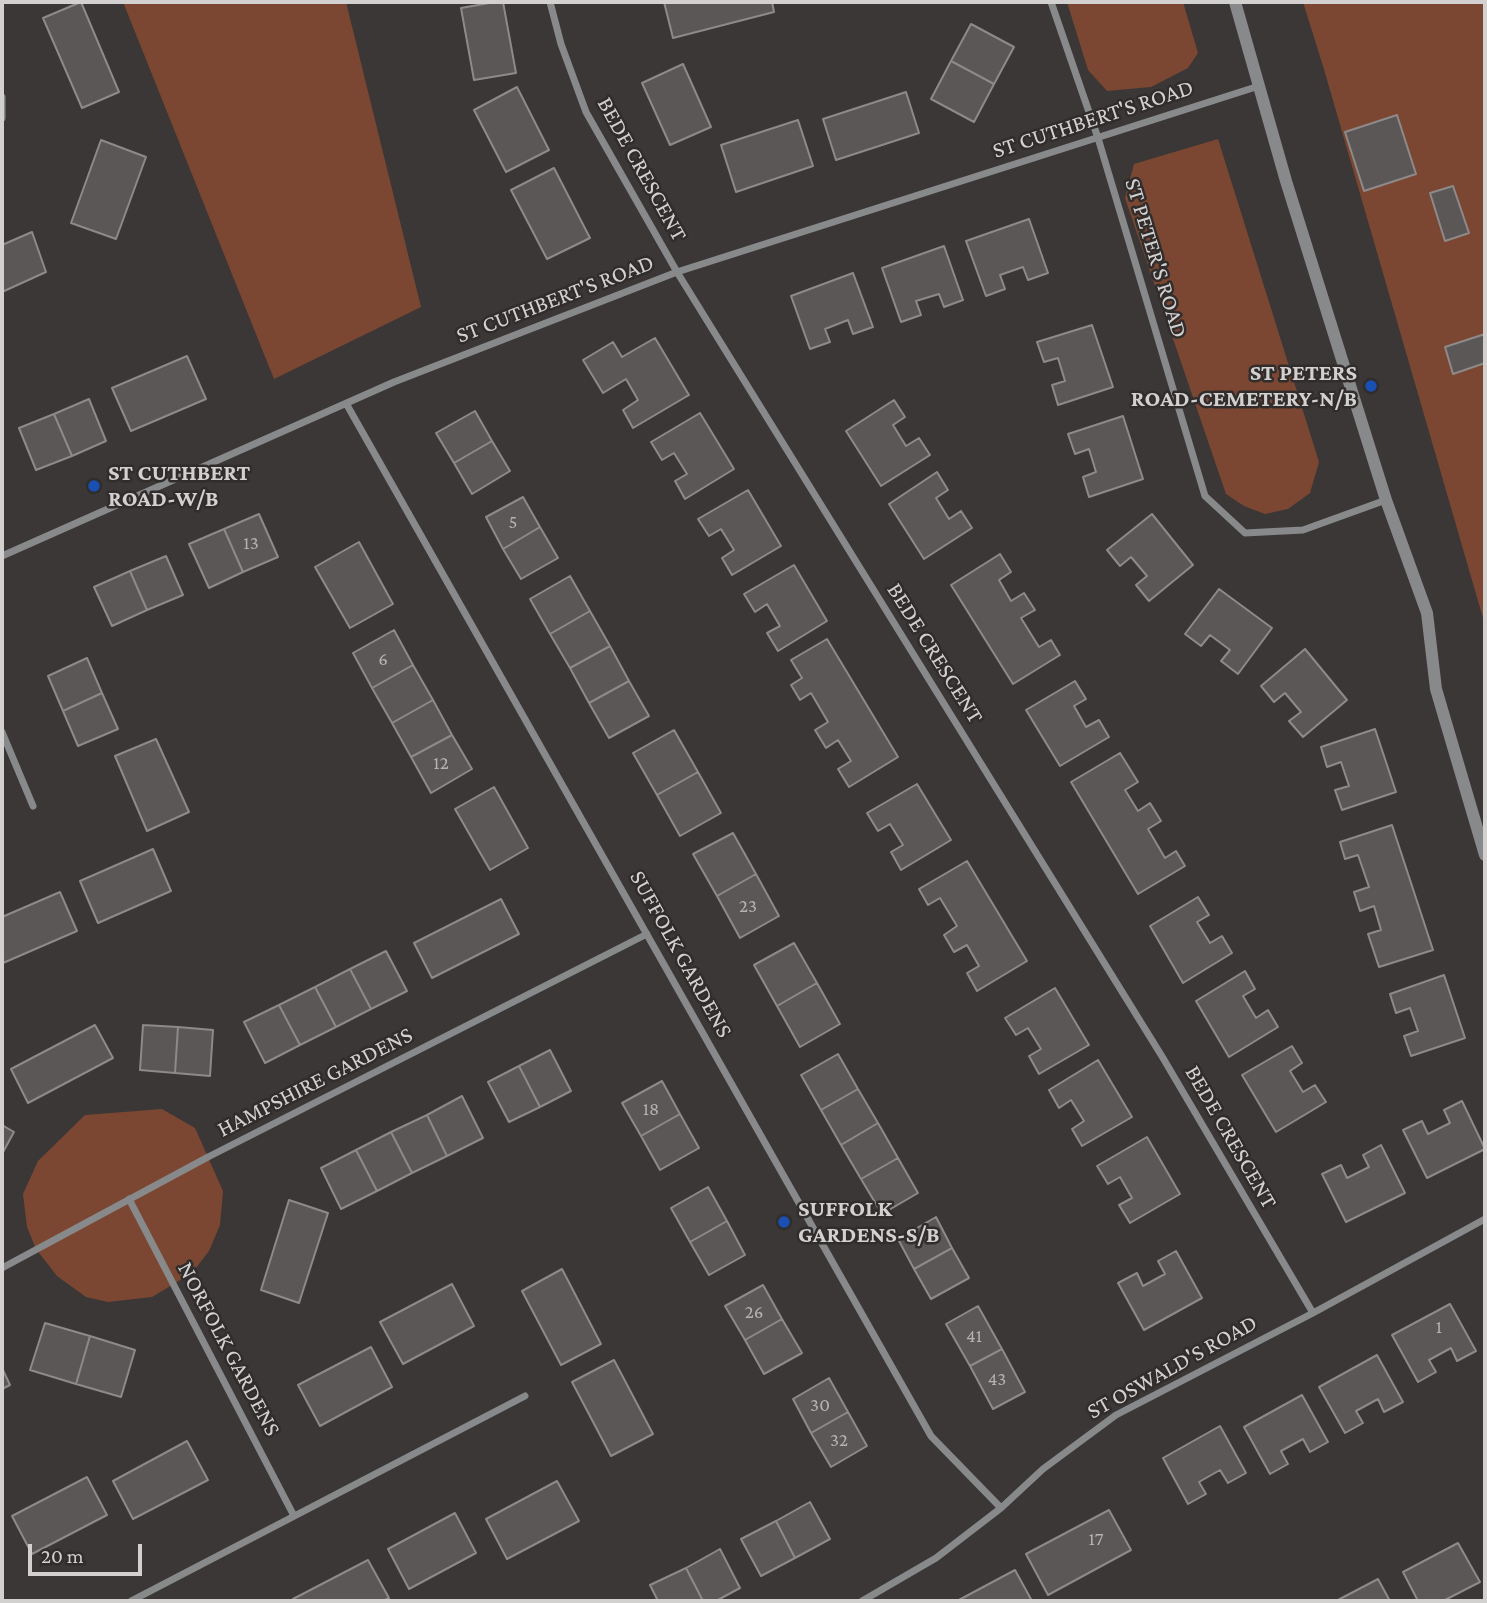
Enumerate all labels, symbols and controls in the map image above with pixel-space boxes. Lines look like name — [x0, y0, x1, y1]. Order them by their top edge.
street label: ST CUTHBERT'S ROAD — [989, 74, 1197, 164]
street label: BEDE CRESCENT — [591, 92, 693, 246]
street label: ST PETER'S ROAD — [1119, 175, 1193, 341]
street label: ST CUTHBERT'S ROAD — [452, 249, 658, 349]
place label: ST PETERS ROAD-CEMETERY-N/B — [1131, 359, 1357, 413]
marker: ST PETERS ROAD-CEMETERY-N/B — [1363, 378, 1379, 394]
place label: ST CUTHBERT ROAD-W/B — [108, 459, 250, 513]
marker: ST CUTHBERT ROAD-W/B — [86, 478, 102, 494]
house number: 5 — [509, 511, 517, 533]
house number: 13 — [243, 532, 259, 554]
street label: BEDE CRESCENT — [881, 578, 989, 728]
house number: 6 — [378, 648, 388, 670]
house number: 12 — [433, 752, 449, 774]
street label: SUFFOLK GARDENS — [624, 866, 738, 1042]
house number: 23 — [739, 895, 757, 917]
street label: HAMPSHIRE GARDENS — [213, 1021, 417, 1143]
street label: BEDE CRESCENT — [1179, 1061, 1283, 1213]
house number: 18 — [643, 1098, 659, 1120]
place label: SUFFOLK GARDENS-S/B — [798, 1195, 940, 1249]
marker: SUFFOLK GARDENS-S/B — [776, 1214, 792, 1230]
street label: NORFOLK GARDENS — [172, 1257, 286, 1441]
house number: 26 — [745, 1301, 763, 1323]
street label: ST OSWALD'S ROAD — [1082, 1309, 1262, 1425]
house number: 1 — [1436, 1316, 1442, 1338]
house number: 41 — [966, 1325, 982, 1347]
house number: 43 — [988, 1368, 1006, 1390]
house number: 30 — [810, 1394, 830, 1416]
house number: 32 — [830, 1429, 848, 1451]
house number: 17 — [1088, 1528, 1104, 1550]
scale bar — [32, 1530, 145, 1574]
text: 20 m — [41, 1544, 84, 1568]

